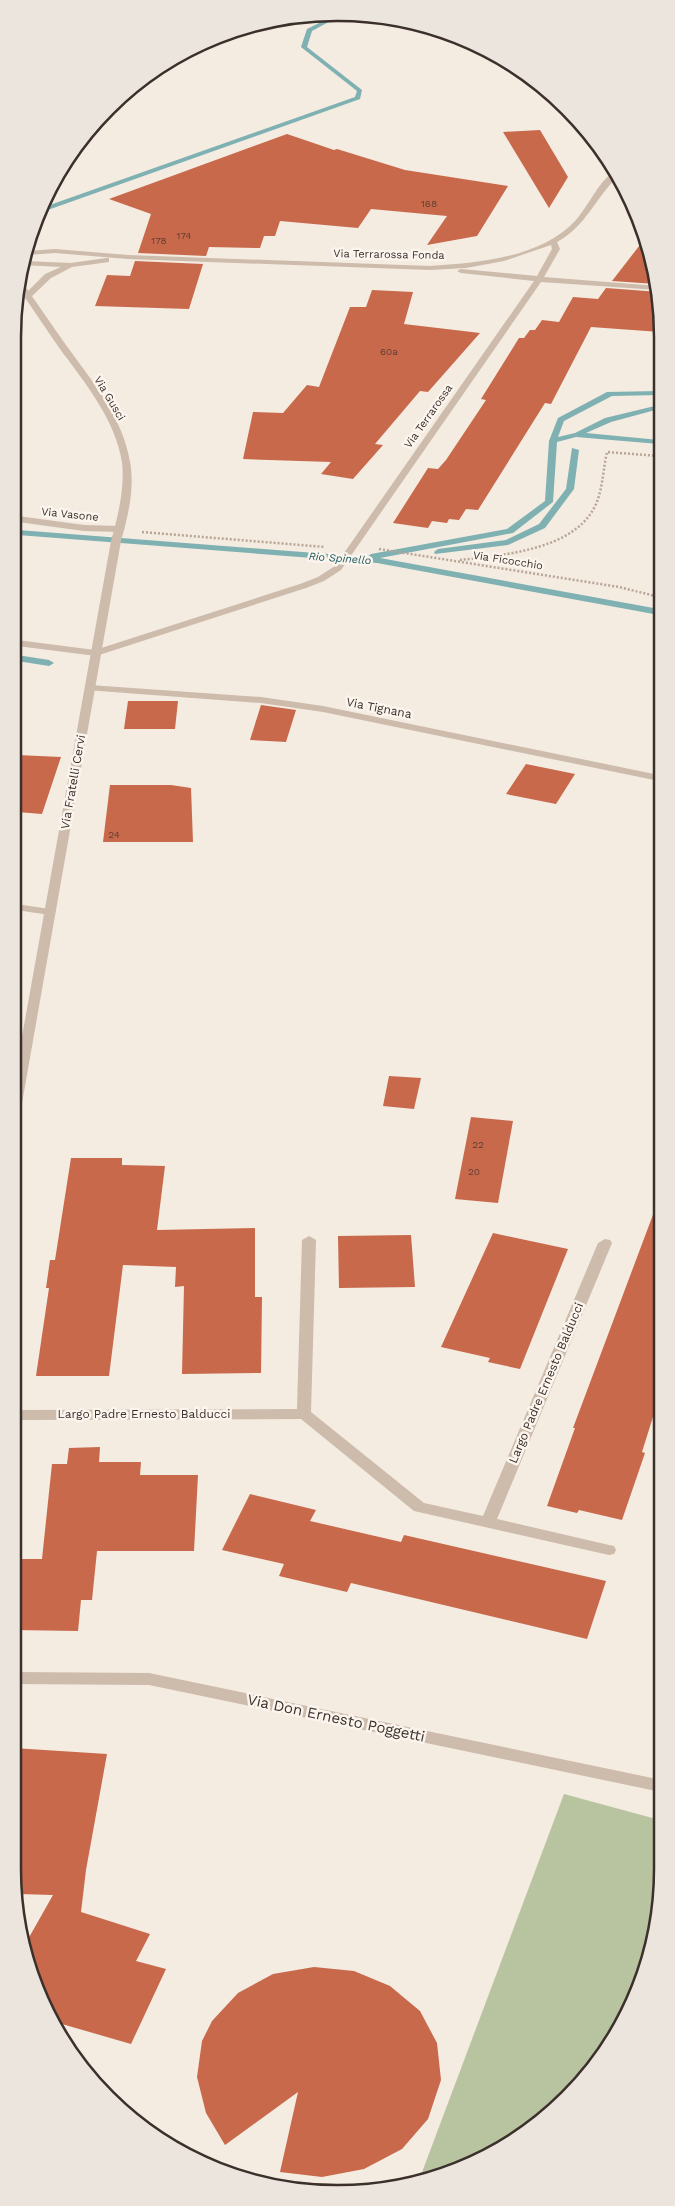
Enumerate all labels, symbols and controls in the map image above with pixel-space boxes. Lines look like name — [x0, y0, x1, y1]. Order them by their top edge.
house number: 168 — [421, 198, 437, 209]
house number: 174 — [177, 230, 191, 241]
house number: 178 — [151, 235, 167, 246]
street label: Via Terrarossa Fonda — [333, 247, 445, 262]
house number: 60a — [380, 346, 398, 357]
street label: Via Gusci — [91, 374, 128, 423]
street label: Via Terrarossa — [402, 382, 455, 451]
street label: Via Vasone — [41, 505, 99, 524]
street label: Via Ficocchio — [472, 549, 544, 572]
water label: Rio Spinello — [308, 550, 372, 567]
street label: Via Tignana — [345, 695, 413, 721]
street label: Via Fratelli Cervi — [58, 734, 88, 830]
house number: 24 — [108, 829, 120, 840]
house number: 22 — [472, 1139, 484, 1150]
house number: 20 — [468, 1166, 480, 1177]
street label: Largo Padre Ernesto Balducci — [506, 1301, 586, 1465]
street label: Largo Padre Ernesto Balducci — [57, 1407, 231, 1421]
street label: Via Don Ernesto Poggetti — [246, 1690, 426, 1746]

